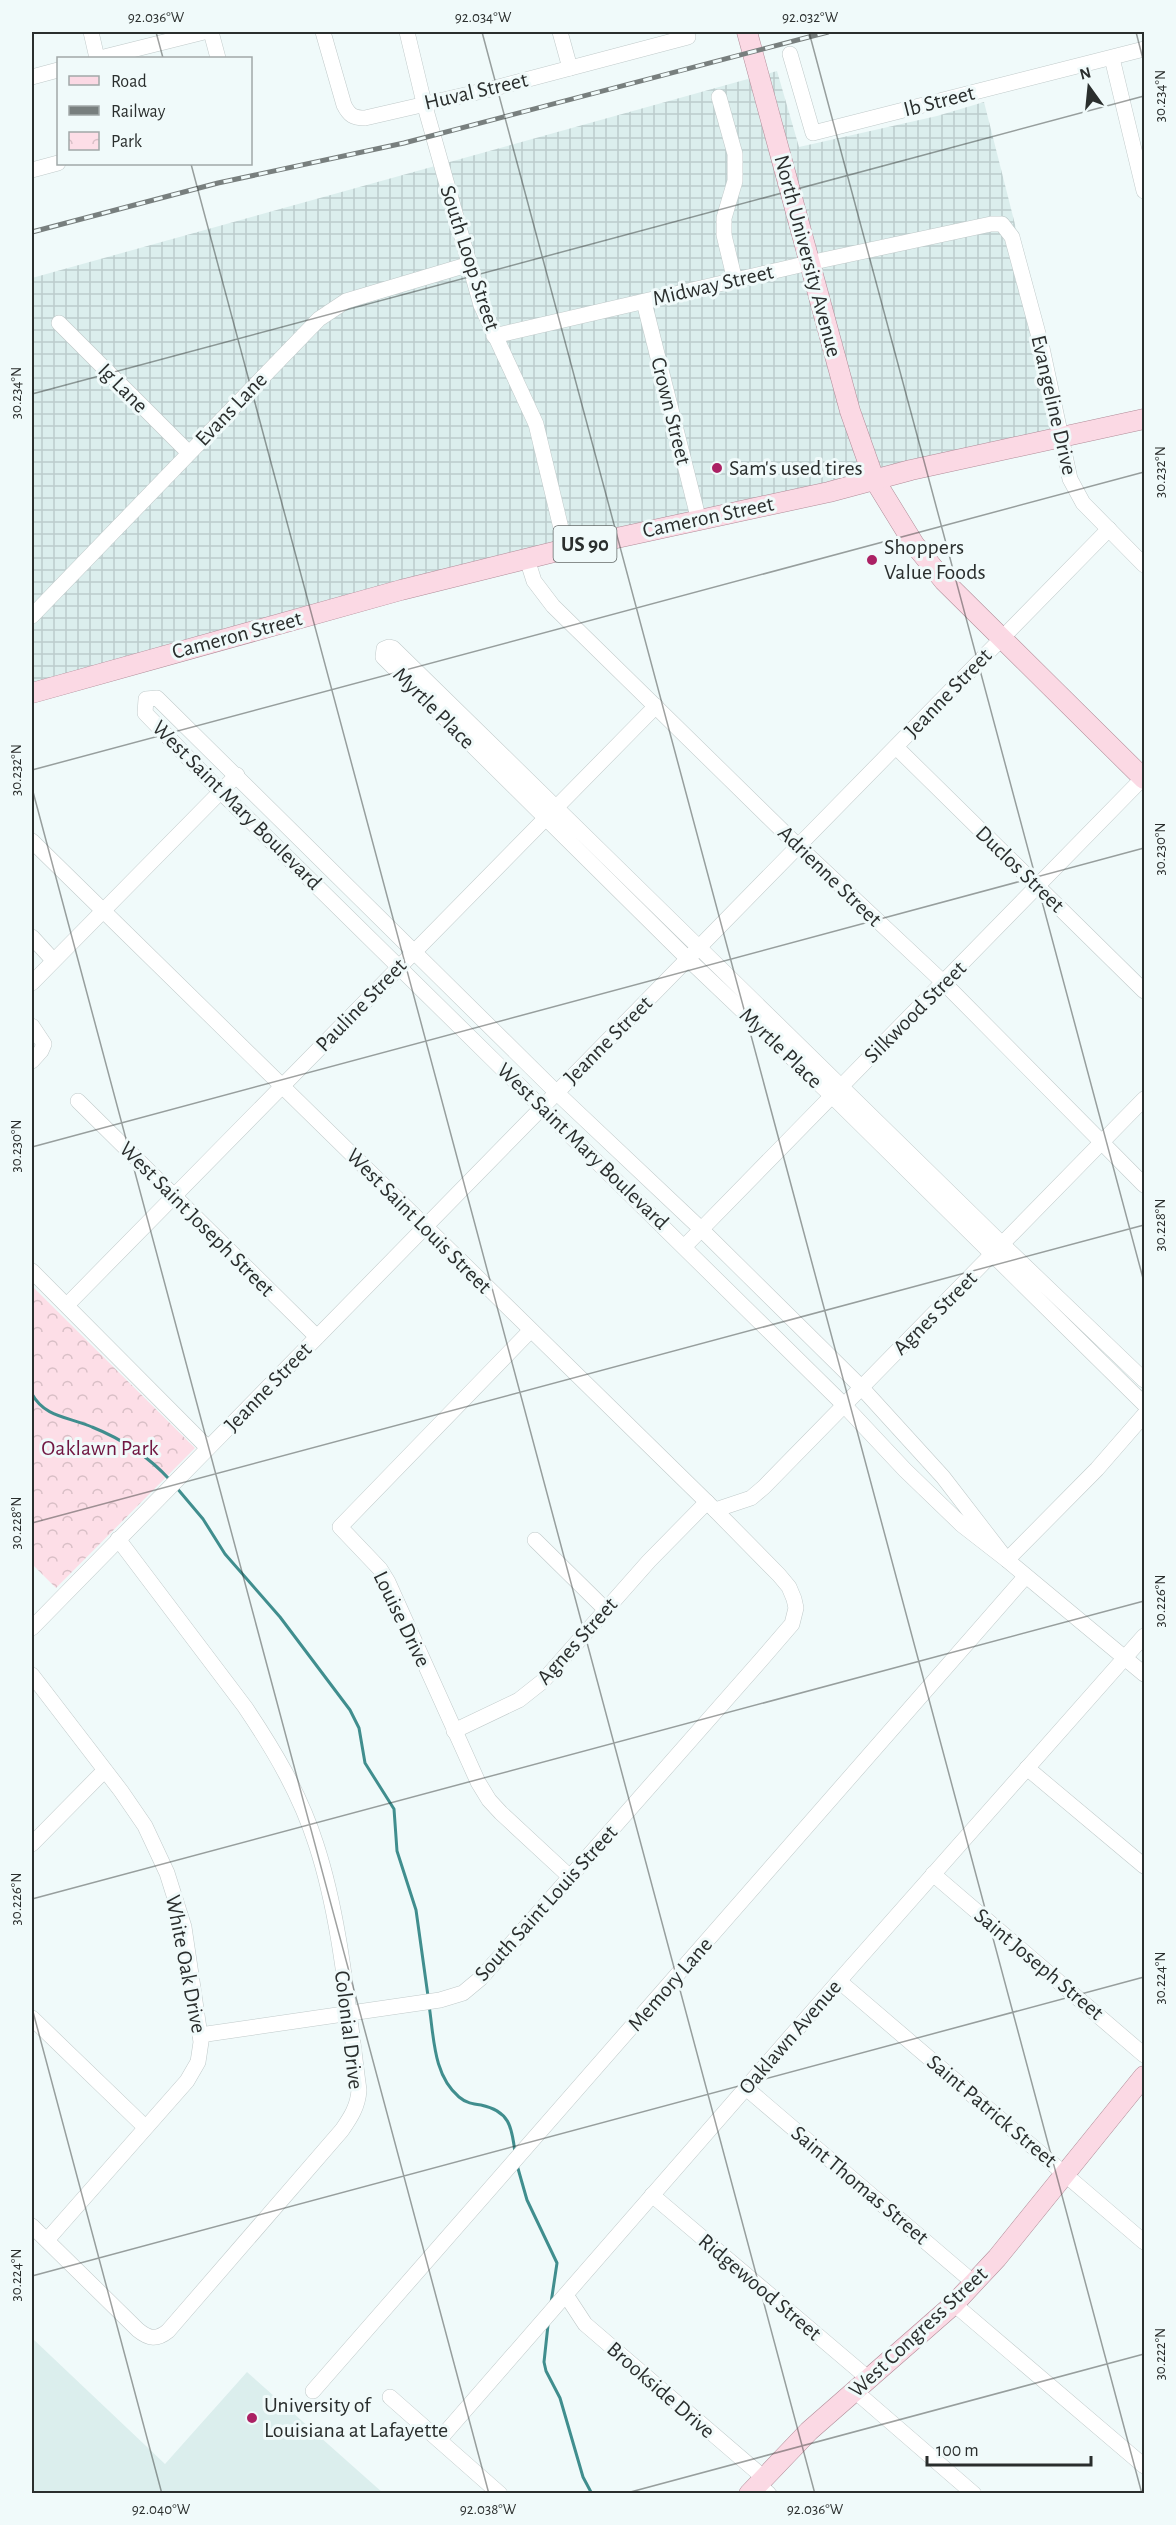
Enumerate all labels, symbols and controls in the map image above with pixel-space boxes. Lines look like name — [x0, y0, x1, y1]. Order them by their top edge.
text: 92.036°W — [128, 10, 185, 25]
text: 92.034°W — [455, 10, 512, 25]
text: 92.032°W — [782, 10, 839, 25]
legend — [57, 57, 252, 165]
north arrow — [1059, 57, 1119, 117]
text: N — [1078, 64, 1093, 83]
street label: Huval Street — [422, 68, 530, 114]
text: 30.234°N — [1153, 70, 1168, 122]
text: Road — [111, 73, 147, 91]
street label: Ib Street — [901, 82, 977, 120]
text: Railway — [111, 103, 166, 121]
text: Park — [111, 133, 143, 151]
street label: North University Avenue — [770, 153, 846, 359]
street label: South Loop Street — [436, 183, 504, 333]
street label: Midway Street — [650, 260, 776, 310]
street label: Evangeline Drive — [1027, 333, 1081, 477]
street label: Crown Street — [647, 355, 695, 467]
street label: Ig Lane — [94, 359, 152, 417]
text: 30.234°N — [9, 367, 24, 419]
street label: Evans Lane — [191, 368, 271, 450]
text: 30.232°N — [1153, 446, 1168, 498]
place label: Sam's used tires — [729, 457, 863, 479]
marker: Sam's used tires — [710, 461, 724, 475]
street label: Cameron Street — [640, 492, 776, 542]
road number: US 90 — [554, 526, 616, 562]
place label: Shoppers Value Foods — [884, 536, 986, 583]
marker: Shoppers Value Foods — [865, 553, 879, 567]
street label: Cameron Street — [170, 607, 304, 663]
street label: Jeanne Street — [900, 644, 996, 742]
street label: Myrtle Place — [389, 663, 479, 753]
street label: West Saint Mary Boulevard — [148, 716, 326, 894]
text: 30.232°N — [9, 744, 24, 796]
street label: Adrienne Street — [774, 821, 886, 931]
street label: Duclos Street — [971, 822, 1069, 916]
text: 30.230°N — [1153, 822, 1168, 876]
street label: Pauline Street — [311, 954, 411, 1056]
street label: Silkwood Street — [860, 957, 970, 1067]
street label: Jeanne Street — [560, 992, 656, 1088]
street label: Myrtle Place — [735, 1004, 827, 1092]
street label: West Saint Mary Boulevard — [493, 1059, 673, 1233]
text: 30.230°N — [9, 1119, 24, 1173]
street label: West Saint Joseph Street — [115, 1137, 279, 1301]
street label: West Saint Louis Street — [342, 1144, 496, 1298]
text: 30.228°N — [1153, 1199, 1168, 1251]
street label: Agnes Street — [889, 1267, 981, 1359]
street label: Jeanne Street — [220, 1338, 316, 1436]
park label: Oaklawn Park — [41, 1437, 159, 1459]
text: 30.228°N — [9, 1497, 24, 1549]
street label: Louise Drive — [369, 1567, 435, 1671]
text: 30.226°N — [1153, 1575, 1168, 1627]
street label: Agnes Street — [533, 1593, 621, 1689]
street label: South Saint Louis Street — [470, 1821, 622, 1985]
text: 30.226°N — [9, 1873, 24, 1925]
street label: White Oak Drive — [162, 1893, 210, 2035]
street label: Saint Joseph Street — [970, 1904, 1108, 2024]
street label: Memory Lane — [624, 1933, 716, 2035]
text: 30.224°N — [1153, 1951, 1168, 2005]
street label: Colonial Drive — [331, 1969, 367, 2091]
street label: Oaklawn Avenue — [735, 1976, 845, 2098]
street label: Saint Patrick Street — [923, 2051, 1061, 2171]
street label: Saint Thomas Street — [787, 2122, 933, 2248]
street label: Ridgewood Street — [694, 2229, 826, 2345]
text: 30.224°N — [9, 2248, 24, 2302]
street label: West Congress Street — [845, 2263, 991, 2401]
text: 30.222°N — [1153, 2328, 1168, 2380]
street label: Brookside Drive — [603, 2338, 719, 2442]
place label: University of Louisiana at Lafayette — [264, 2394, 448, 2441]
marker: University of Louisiana at Lafayette — [245, 2411, 259, 2425]
scale bar — [927, 2429, 1090, 2467]
text: 100 m — [936, 2442, 979, 2460]
text: 92.040°W — [132, 2502, 191, 2517]
text: 92.038°W — [460, 2502, 517, 2517]
text: 92.036°W — [787, 2502, 844, 2517]

